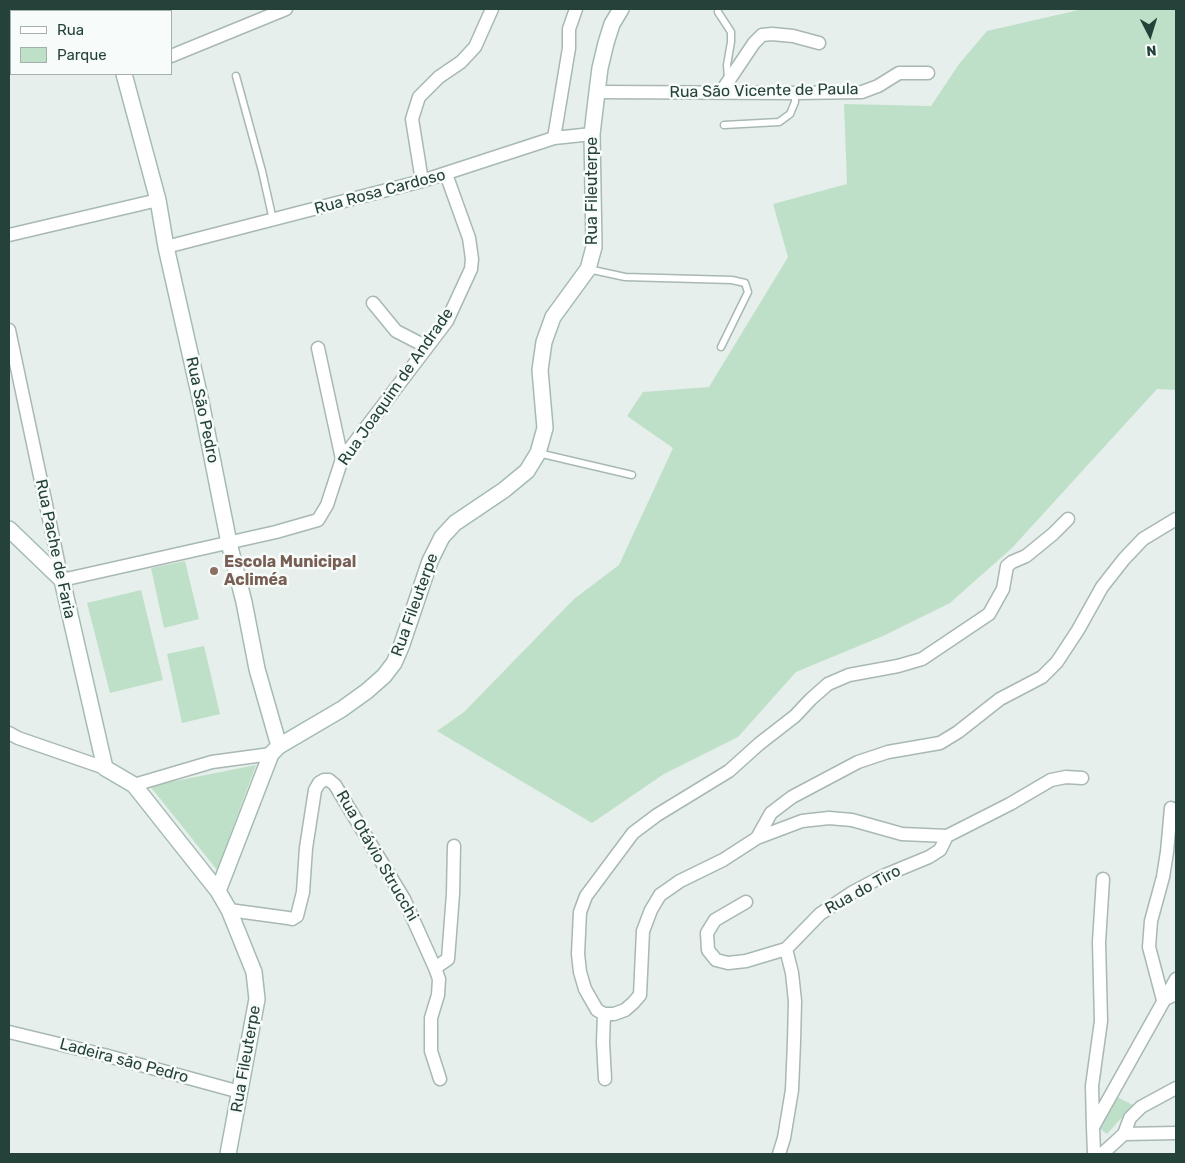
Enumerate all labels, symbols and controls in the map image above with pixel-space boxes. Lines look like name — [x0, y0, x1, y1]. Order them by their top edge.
legend — [10, 10, 172, 75]
north arrow — [1125, 10, 1175, 60]
text: Rua — [57, 21, 84, 39]
text: N — [1146, 42, 1157, 59]
text: Parque — [57, 46, 107, 64]
street label: Rua São Vicente de Paula — [669, 80, 859, 102]
street label: Rua Fileuterpe — [582, 137, 602, 245]
street label: Rua Rosa Cardoso — [312, 165, 448, 219]
street label: Rua Joaquim de Andrade — [334, 305, 458, 469]
street label: Rua São Pedro — [181, 355, 223, 465]
street label: Rua Pache de Faria — [31, 477, 79, 621]
street label: Rua Fileuterpe — [387, 551, 443, 659]
place label: Escola Municipal Acliméa — [224, 552, 356, 590]
marker: Escola Municipal Acliméa — [208, 565, 220, 577]
street label: Rua Otávio Strucchi — [332, 787, 422, 925]
street label: Rua do Tiro — [822, 861, 904, 919]
street label: Rua Fileuterpe — [227, 1004, 265, 1114]
street label: Ladeira são Pedro — [57, 1035, 191, 1087]

